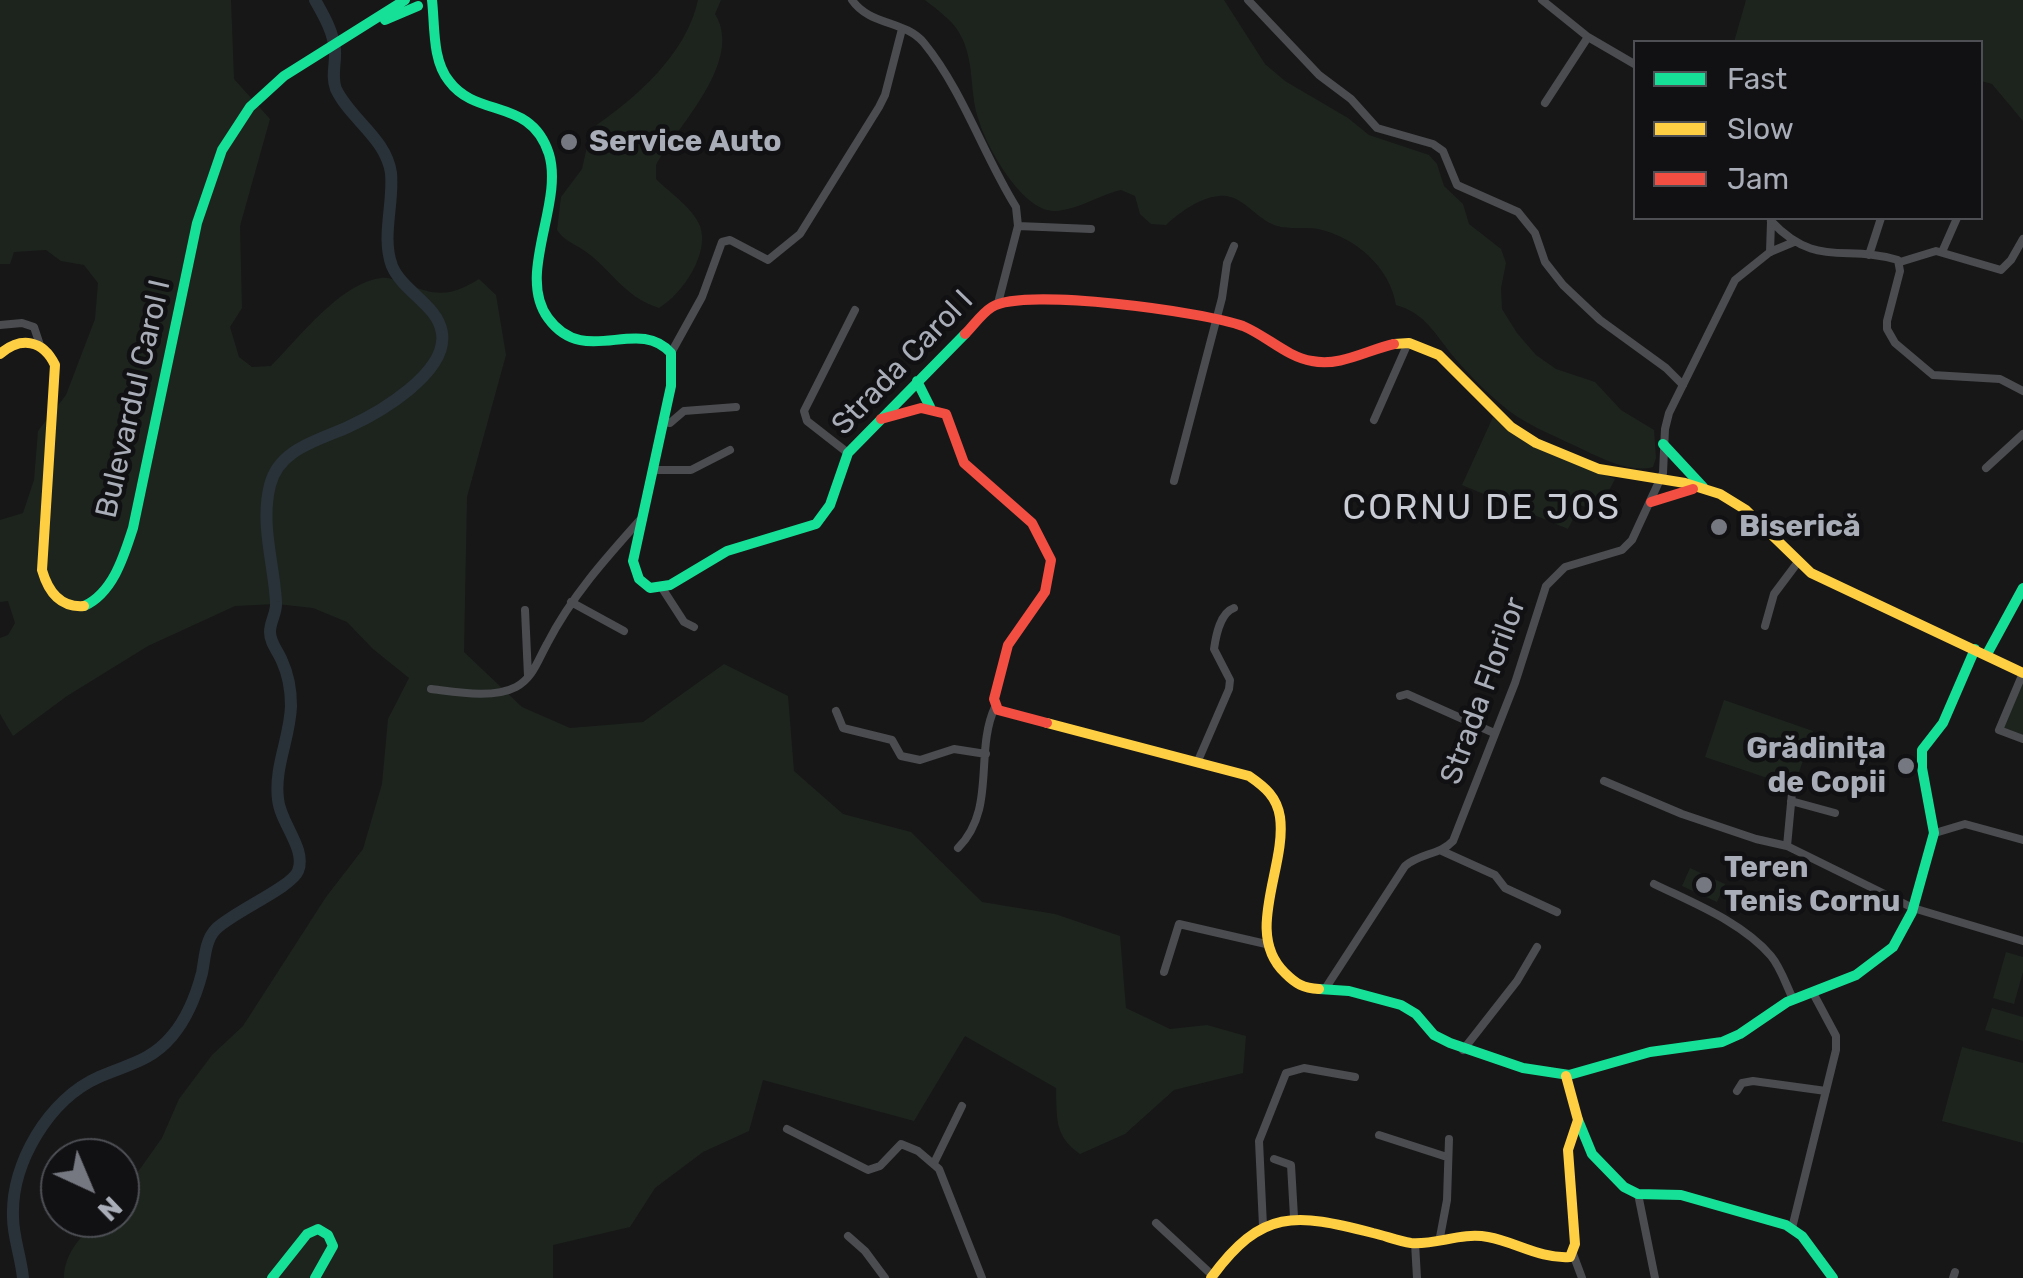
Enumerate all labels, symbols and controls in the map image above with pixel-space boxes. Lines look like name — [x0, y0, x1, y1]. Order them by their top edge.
legend — [1633, 40, 1983, 220]
text: Fast — [1727, 61, 1787, 97]
text: Slow — [1727, 111, 1794, 147]
place label: Service Auto — [589, 124, 782, 160]
marker: Service Auto — [558, 131, 580, 153]
text: Jam — [1727, 161, 1789, 197]
street label: Bulevardul Carol I — [89, 276, 179, 522]
street label: Strada Carol I — [825, 283, 981, 443]
district label: CORNU DE JOS — [1343, 488, 1621, 530]
place label: Biserică — [1739, 509, 1861, 545]
marker: Biserică — [1708, 516, 1730, 538]
street label: Strada Florilor — [1433, 593, 1535, 789]
place label: Grădinița de Copii — [1746, 731, 1886, 802]
marker: Grădinița de Copii — [1895, 755, 1917, 777]
place label: Teren Tenis Cornu — [1724, 850, 1900, 920]
marker: Teren Tenis Cornu — [1693, 874, 1715, 896]
north arrow — [40, 1138, 140, 1238]
text: N — [91, 1190, 129, 1227]

